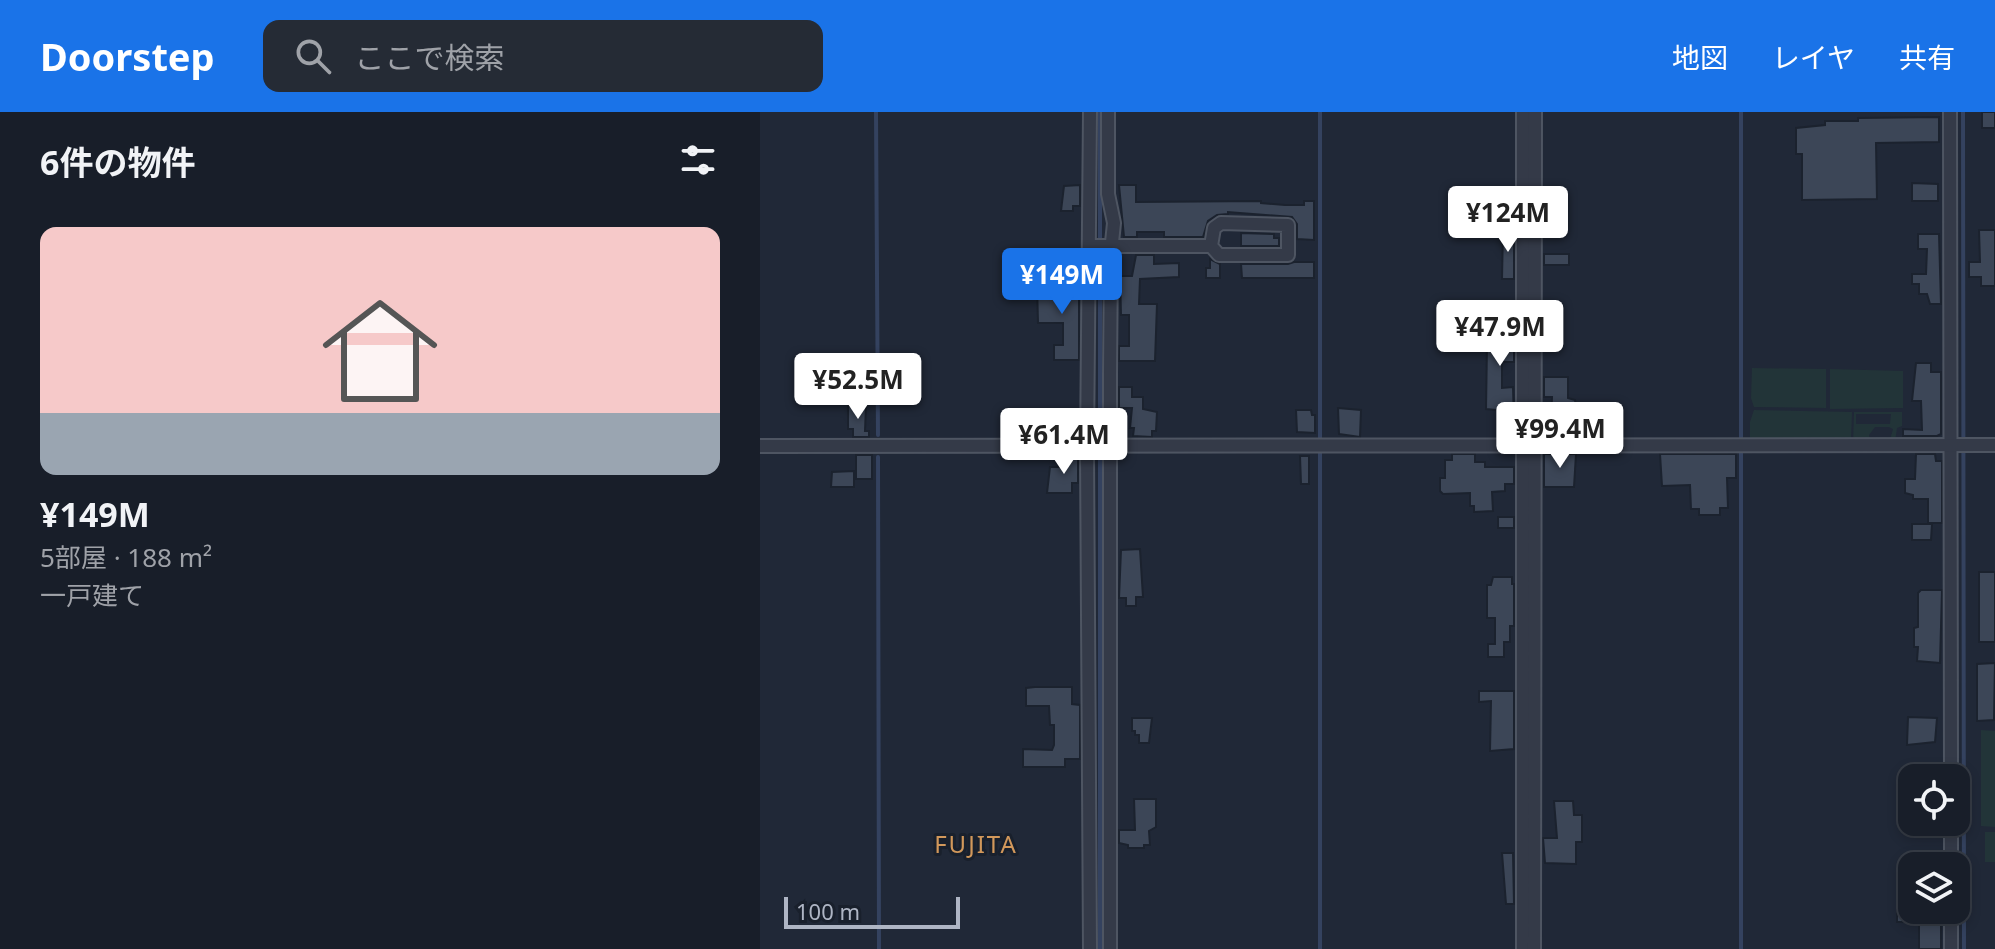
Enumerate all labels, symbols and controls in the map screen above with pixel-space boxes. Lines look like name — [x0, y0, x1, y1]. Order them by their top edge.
search box — [263, 20, 823, 92]
text: Doorstep — [40, 30, 215, 82]
icon: search — [291, 34, 335, 78]
text: ここで検索 — [355, 37, 505, 78]
text: 地図 — [1672, 38, 1728, 76]
text: レイヤ — [1772, 38, 1855, 76]
text: 共有 — [1899, 38, 1955, 76]
icon: filters — [676, 138, 720, 182]
text: 6件の物件 — [40, 139, 195, 185]
pin: ¥124M — [1452, 186, 1564, 254]
text: ¥124M — [1466, 194, 1550, 230]
pin: ¥149M — [1006, 248, 1118, 316]
text: ¥149M — [1020, 256, 1104, 292]
icon: home — [308, 279, 452, 423]
pin: ¥47.9M — [1435, 300, 1565, 368]
text: ¥47.9M — [1454, 308, 1546, 344]
pin: ¥52.5M — [793, 353, 923, 421]
text: ¥52.5M — [812, 361, 904, 397]
pin: ¥99.4M — [1495, 402, 1625, 470]
pin: ¥61.4M — [999, 408, 1129, 476]
text: ¥99.4M — [1514, 410, 1606, 446]
text: ¥61.4M — [1018, 416, 1110, 452]
text: ¥149M — [40, 491, 150, 537]
text: 5部屋 · 188 m² — [40, 539, 212, 575]
text: 一戸建て — [40, 577, 144, 613]
map controls — [1898, 764, 1970, 924]
button: locate — [1898, 764, 1970, 836]
district label: FUJITA — [934, 827, 1018, 860]
button: layers — [1898, 852, 1970, 924]
scale bar — [784, 893, 960, 929]
text: 100 m — [796, 896, 860, 926]

